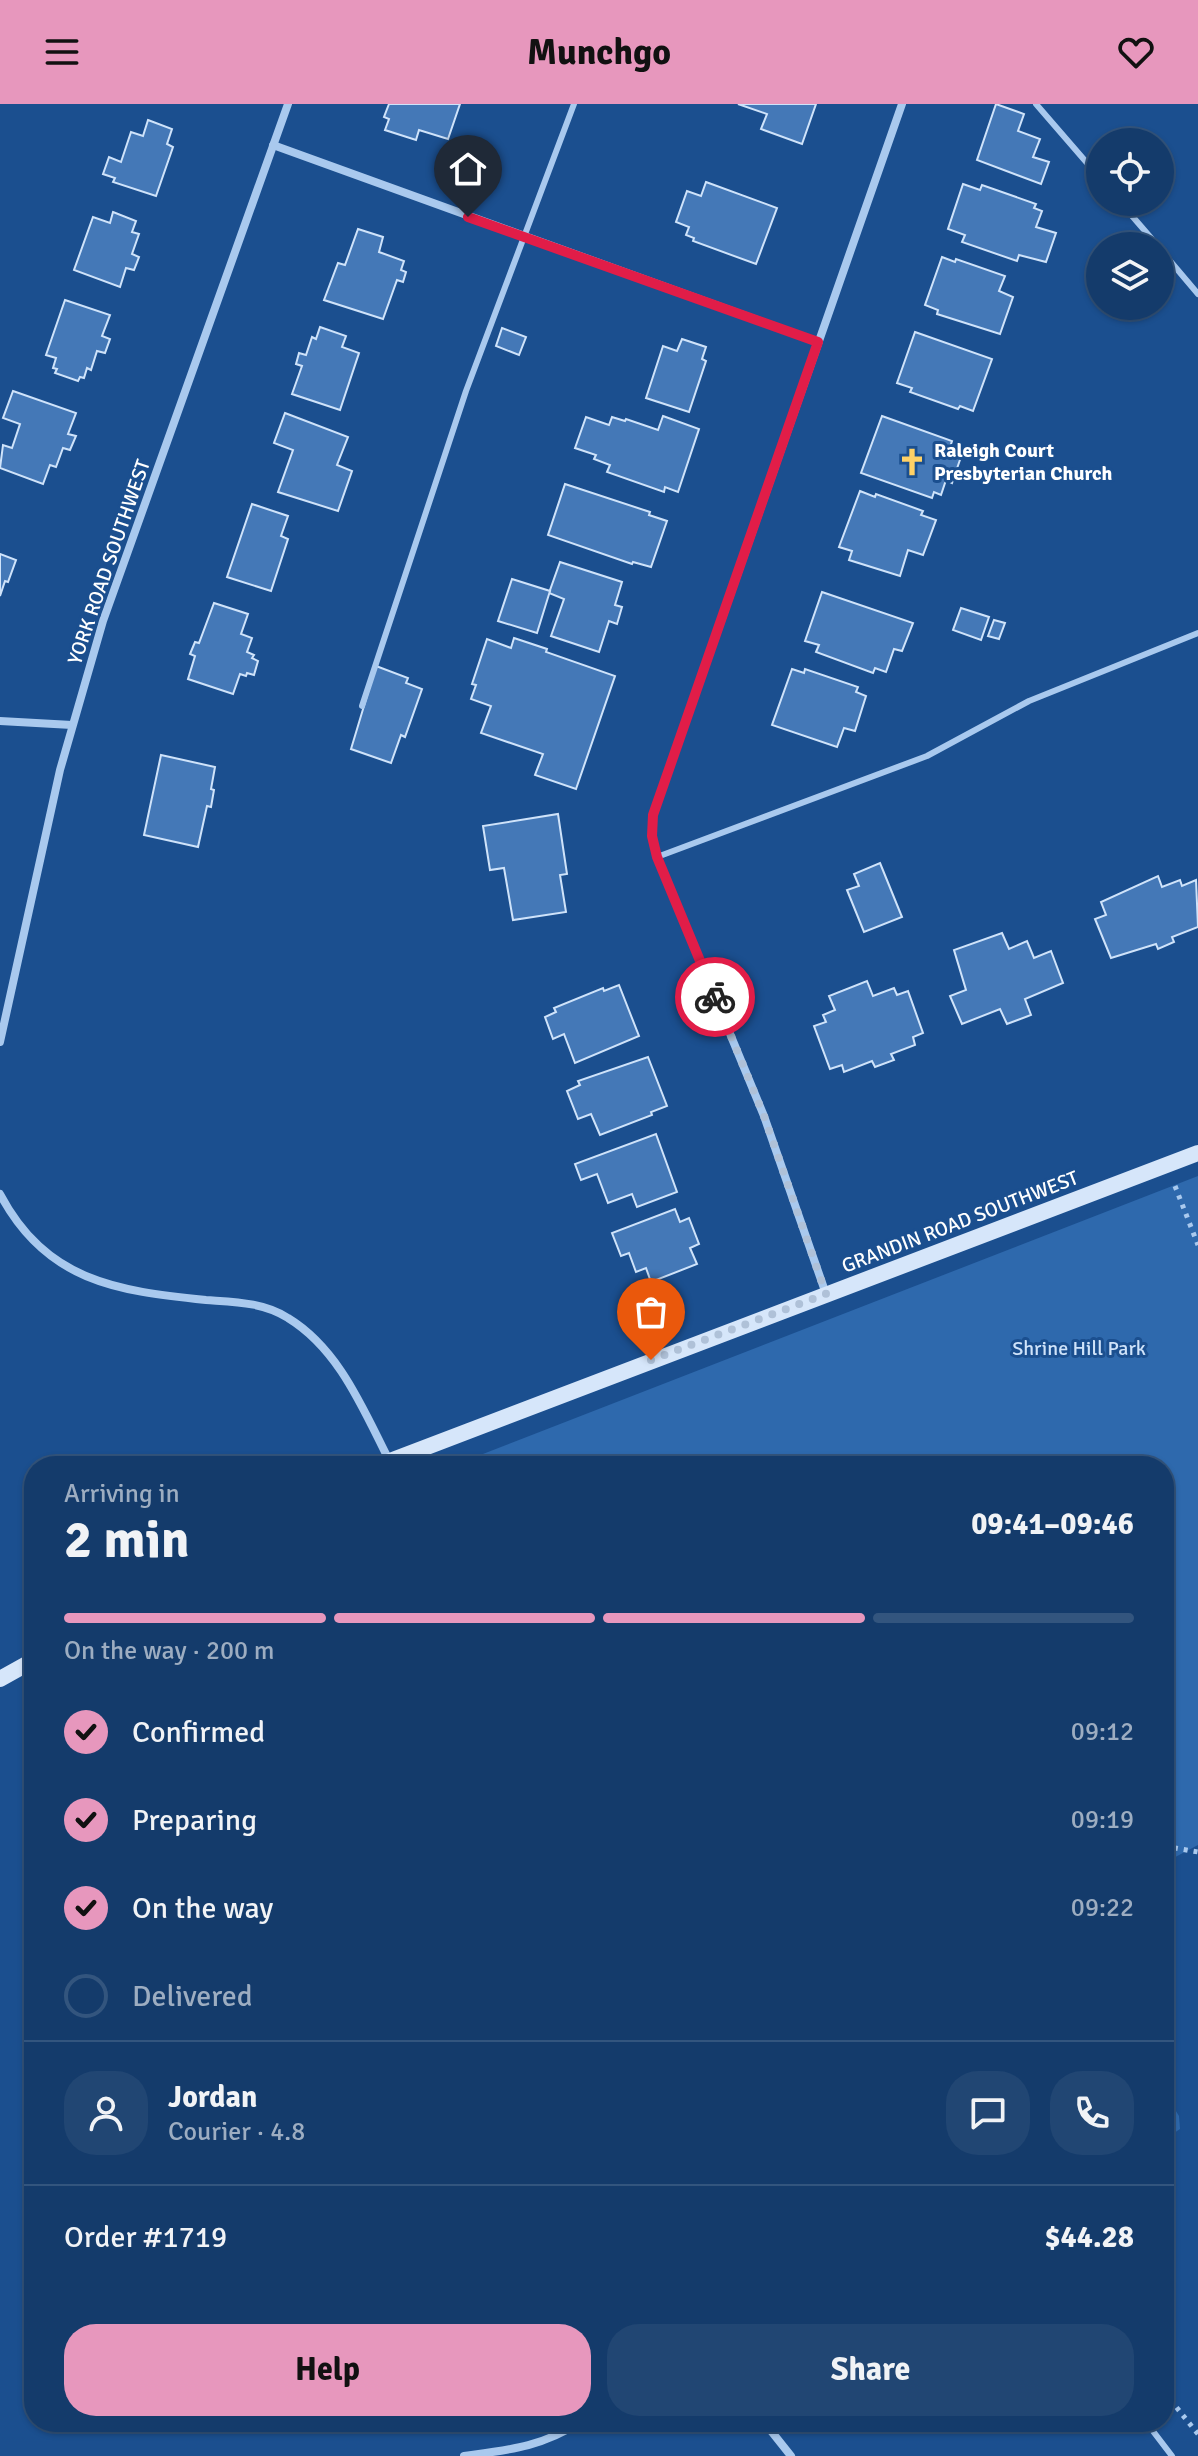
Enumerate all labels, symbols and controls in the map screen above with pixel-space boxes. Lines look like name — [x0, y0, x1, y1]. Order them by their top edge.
icon: menu — [40, 30, 84, 74]
text: Munchgo — [527, 30, 671, 75]
icon: heart — [1114, 30, 1158, 74]
map controls — [1086, 128, 1174, 320]
button: locate — [1086, 128, 1174, 216]
pin — [434, 135, 502, 217]
icon: home — [446, 147, 490, 191]
button: layers — [1086, 232, 1174, 320]
place label: Raleigh Court Presbyterian Church — [934, 438, 1113, 486]
church icon: Raleigh Court Presbyterian Church — [897, 447, 927, 477]
street label: YORK ROAD SOUTHWEST — [62, 456, 156, 668]
courier — [675, 957, 755, 1037]
icon: bike — [693, 975, 737, 1019]
street label: GRANDIN ROAD SOUTHWEST — [838, 1165, 1082, 1279]
pin — [617, 1278, 685, 1360]
icon: bag — [629, 1290, 673, 1334]
park label: Shrine Hill Park — [1012, 1336, 1146, 1361]
text: Arriving in — [64, 1478, 180, 1510]
text: 09:41–09:46 — [971, 1506, 1134, 1543]
text: 2 min — [64, 1508, 190, 1572]
text: On the way · 200 m — [64, 1635, 274, 1667]
icon: check — [64, 1710, 108, 1754]
text: Confirmed — [132, 1714, 265, 1751]
text: 09:12 — [1071, 1716, 1134, 1748]
icon: check — [64, 1798, 108, 1842]
text: Preparing — [132, 1802, 257, 1839]
text: 09:19 — [1071, 1804, 1134, 1836]
icon: check — [64, 1886, 108, 1930]
text: On the way — [132, 1890, 273, 1927]
text: 09:22 — [1071, 1892, 1134, 1924]
text: Delivered — [132, 1978, 253, 2015]
button: person — [64, 2071, 148, 2155]
button: chat — [946, 2071, 1030, 2155]
button: phone — [1050, 2071, 1134, 2155]
text: Jordan — [168, 2079, 257, 2116]
text: Courier · 4.8 — [168, 2116, 305, 2148]
text: Order #1719 — [64, 2219, 227, 2256]
text: $44.28 — [1044, 2219, 1134, 2256]
button: Help — [64, 2324, 591, 2416]
button: Share — [607, 2324, 1134, 2416]

